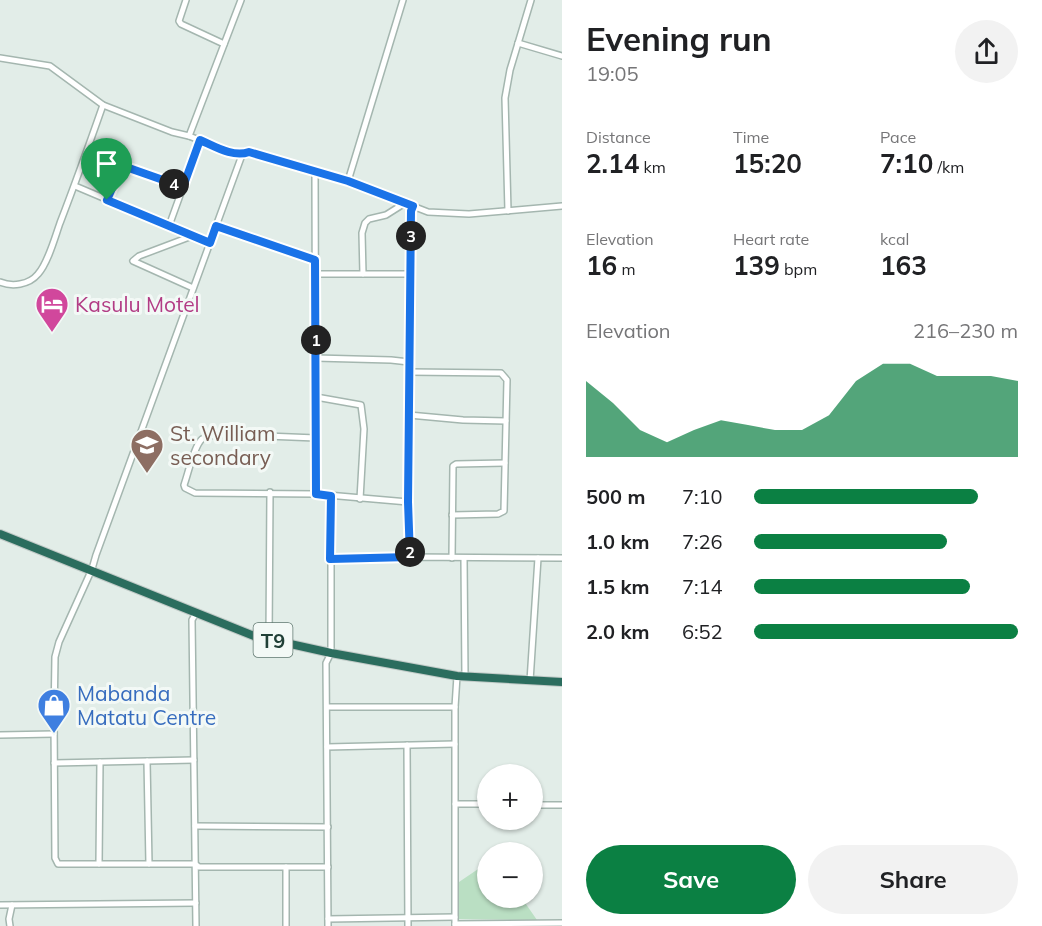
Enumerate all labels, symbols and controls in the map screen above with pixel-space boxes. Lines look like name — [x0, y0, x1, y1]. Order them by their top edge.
text: Evening run — [586, 18, 772, 59]
button: share — [955, 20, 1018, 83]
text: 19:05 — [586, 61, 639, 86]
text: Distance — [586, 127, 651, 147]
text: Time — [733, 127, 769, 147]
text: Pace — [880, 127, 916, 147]
pin — [81, 138, 132, 200]
icon: arrive — [90, 147, 123, 180]
text: 2.14 — [586, 147, 639, 180]
text: 15:20 — [733, 147, 802, 180]
text: 7:10 — [880, 147, 933, 180]
text: km — [639, 157, 666, 177]
text: /km — [933, 157, 964, 177]
pin: 4 — [159, 169, 189, 199]
text: 4 — [169, 174, 179, 194]
pin: 3 — [396, 221, 426, 251]
text: 3 — [406, 226, 416, 246]
text: Elevation — [586, 229, 654, 249]
text: Heart rate — [733, 229, 809, 249]
text: kcal — [880, 229, 909, 249]
text: 16 — [586, 249, 617, 282]
text: 139 — [733, 249, 780, 282]
text: 163 — [880, 249, 927, 282]
text: m — [617, 259, 635, 279]
text: bpm — [780, 259, 817, 279]
hotel icon: Kasulu Motel — [34, 286, 70, 333]
place label: Kasulu Motel — [75, 291, 200, 317]
text: Elevation — [586, 318, 671, 343]
text: 216–230 m — [913, 318, 1018, 343]
pin: 1 — [301, 325, 331, 355]
text: 1 — [311, 330, 321, 350]
place label: St. William secondary — [170, 420, 275, 470]
school or university icon: St. William secondary — [129, 427, 165, 474]
text: 500 m — [586, 484, 645, 509]
text: 7:10 — [682, 484, 723, 509]
text: 1.0 km — [586, 529, 649, 554]
text: 7:26 — [682, 529, 723, 554]
pin: 2 — [395, 537, 425, 567]
text: 2 — [405, 542, 415, 562]
text: 1.5 km — [586, 574, 649, 599]
text: 7:14 — [682, 574, 723, 599]
text: 2.0 km — [586, 619, 649, 644]
text: 6:52 — [682, 619, 723, 644]
road number: T9 — [254, 623, 292, 657]
place label: Mabanda Matatu Centre — [77, 680, 216, 730]
shop icon: Mabanda Matatu Centre — [36, 687, 72, 734]
map controls — [477, 764, 543, 908]
button: + — [477, 764, 543, 830]
button: − — [477, 842, 543, 908]
button: Save — [586, 845, 796, 914]
button: Share — [808, 845, 1018, 914]

